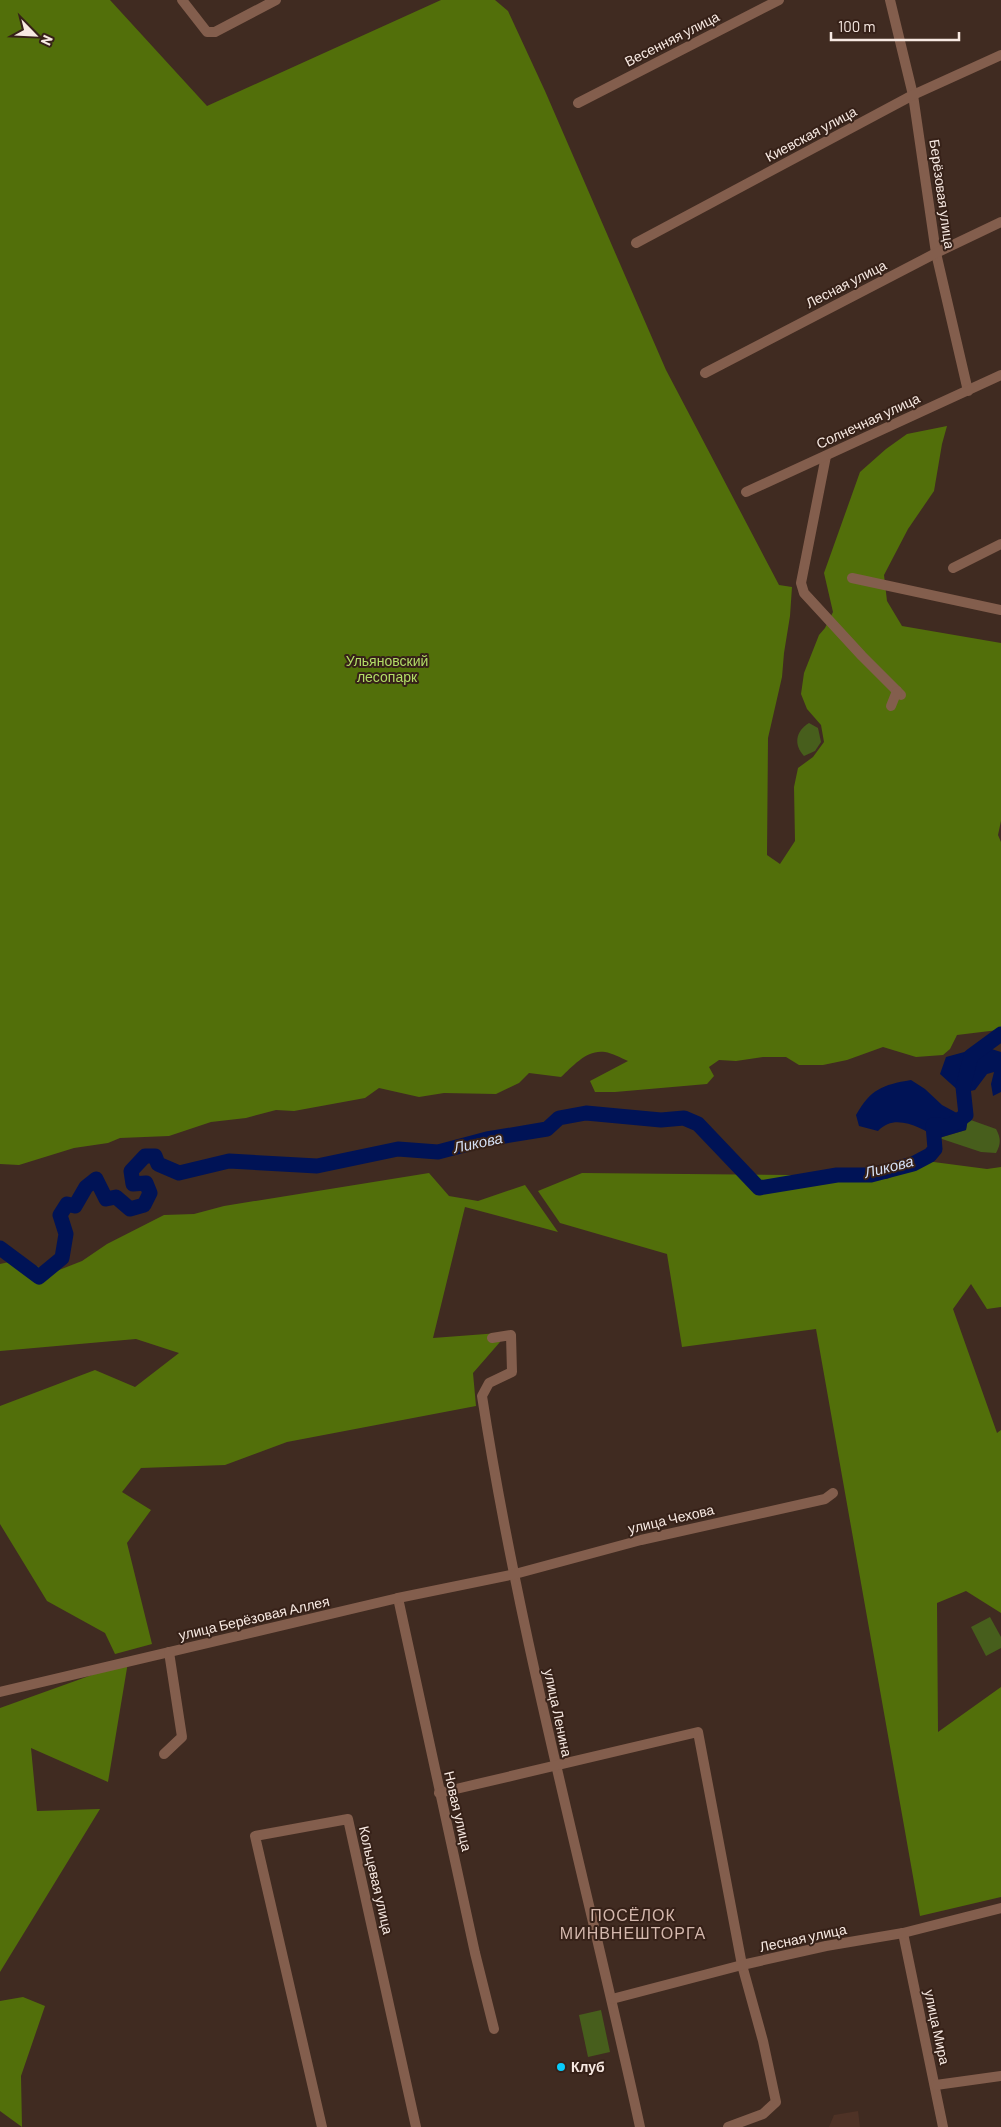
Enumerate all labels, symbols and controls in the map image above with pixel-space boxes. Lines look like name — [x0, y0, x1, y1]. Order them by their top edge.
street label: Весенняя улица — [622, 7, 722, 70]
north arrow — [10, 10, 60, 60]
scale bar — [831, 10, 958, 42]
text: 100 m — [838, 17, 876, 35]
text: N — [38, 33, 57, 48]
street label: Киевская улица — [762, 102, 860, 165]
street label: Берёзовая улица — [926, 138, 959, 250]
street label: Лесная улица — [803, 256, 889, 311]
street label: Солнечная улица — [813, 389, 923, 452]
park label: Ульяновский лесопарк — [346, 652, 428, 685]
water label: Ликова — [451, 1128, 504, 1156]
water label: Ликова — [861, 1151, 915, 1181]
street label: улица Чехова — [626, 1500, 716, 1537]
street label: улица Берёзовая Аллея — [177, 1592, 331, 1643]
street label: улица Ленина — [541, 1667, 576, 1759]
street label: Новая улица — [441, 1769, 476, 1853]
street label: Кольцевая улица — [356, 1824, 397, 1936]
district label: ПОСЁЛОК МИНВНЕШТОРГА — [560, 1905, 706, 1942]
street label: Лесная улица — [758, 1920, 848, 1955]
street label: улица Мира — [921, 1988, 954, 2066]
place label: Клуб — [571, 2058, 605, 2075]
marker: Клуб — [555, 2061, 567, 2073]

